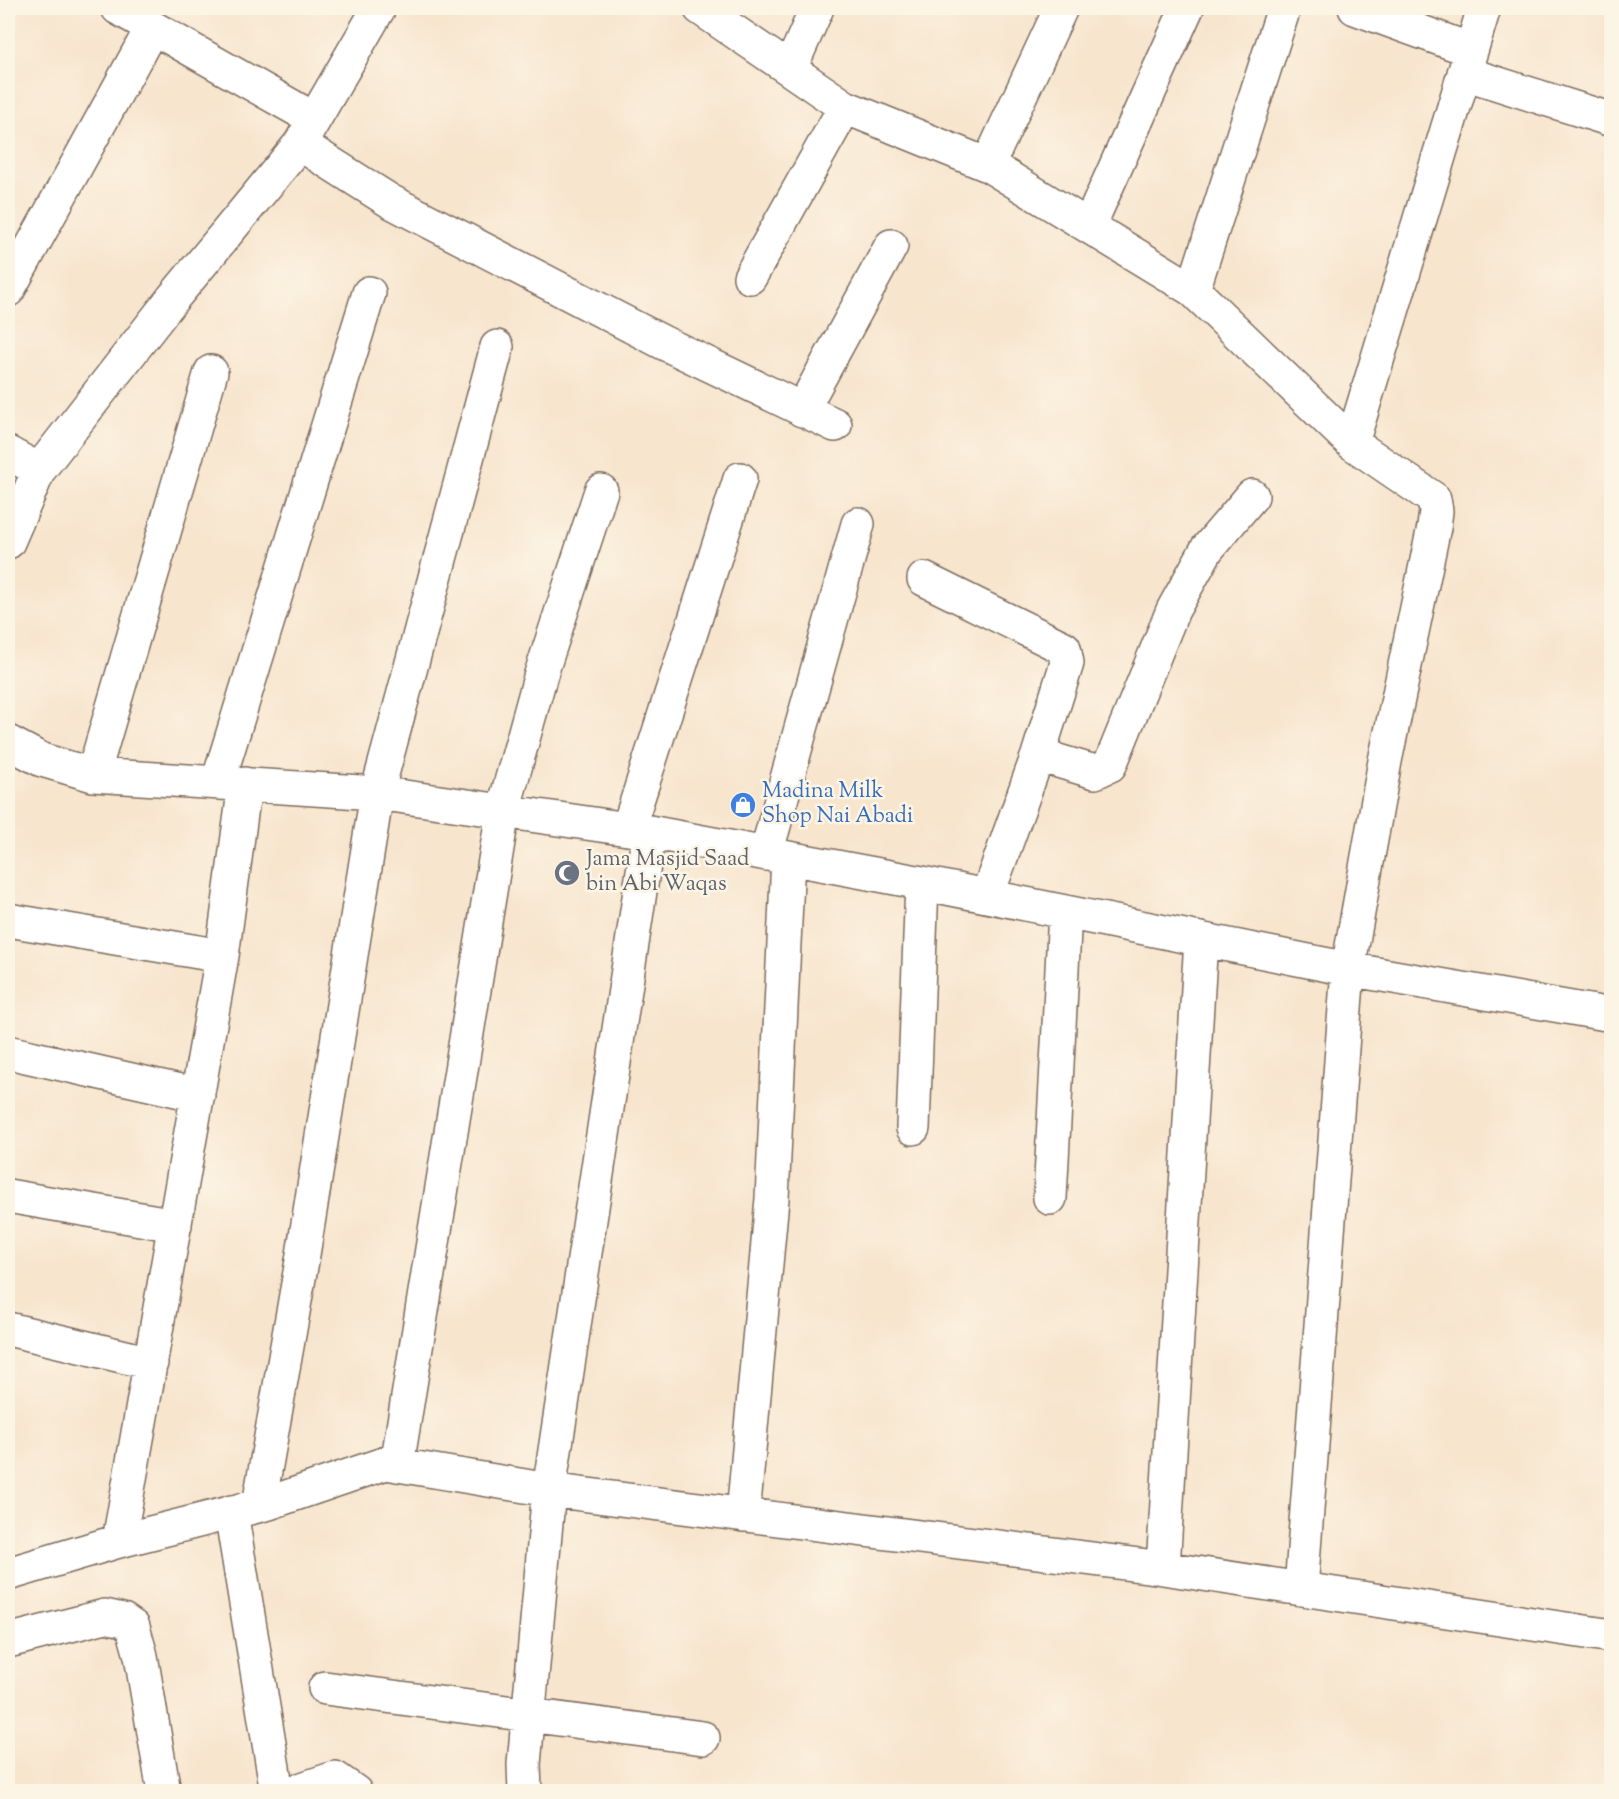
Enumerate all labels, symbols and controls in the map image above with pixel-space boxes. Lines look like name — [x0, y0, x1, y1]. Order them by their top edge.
place label: Madina Milk Shop Nai Abadi — [762, 776, 913, 833]
shop icon: Madina Milk Shop Nai Abadi — [728, 790, 758, 820]
place label: Jama Masjid Saad bin Abi Waqas — [585, 844, 750, 901]
mosque icon: Jama Masjid Saad bin Abi Waqas — [552, 858, 582, 888]

